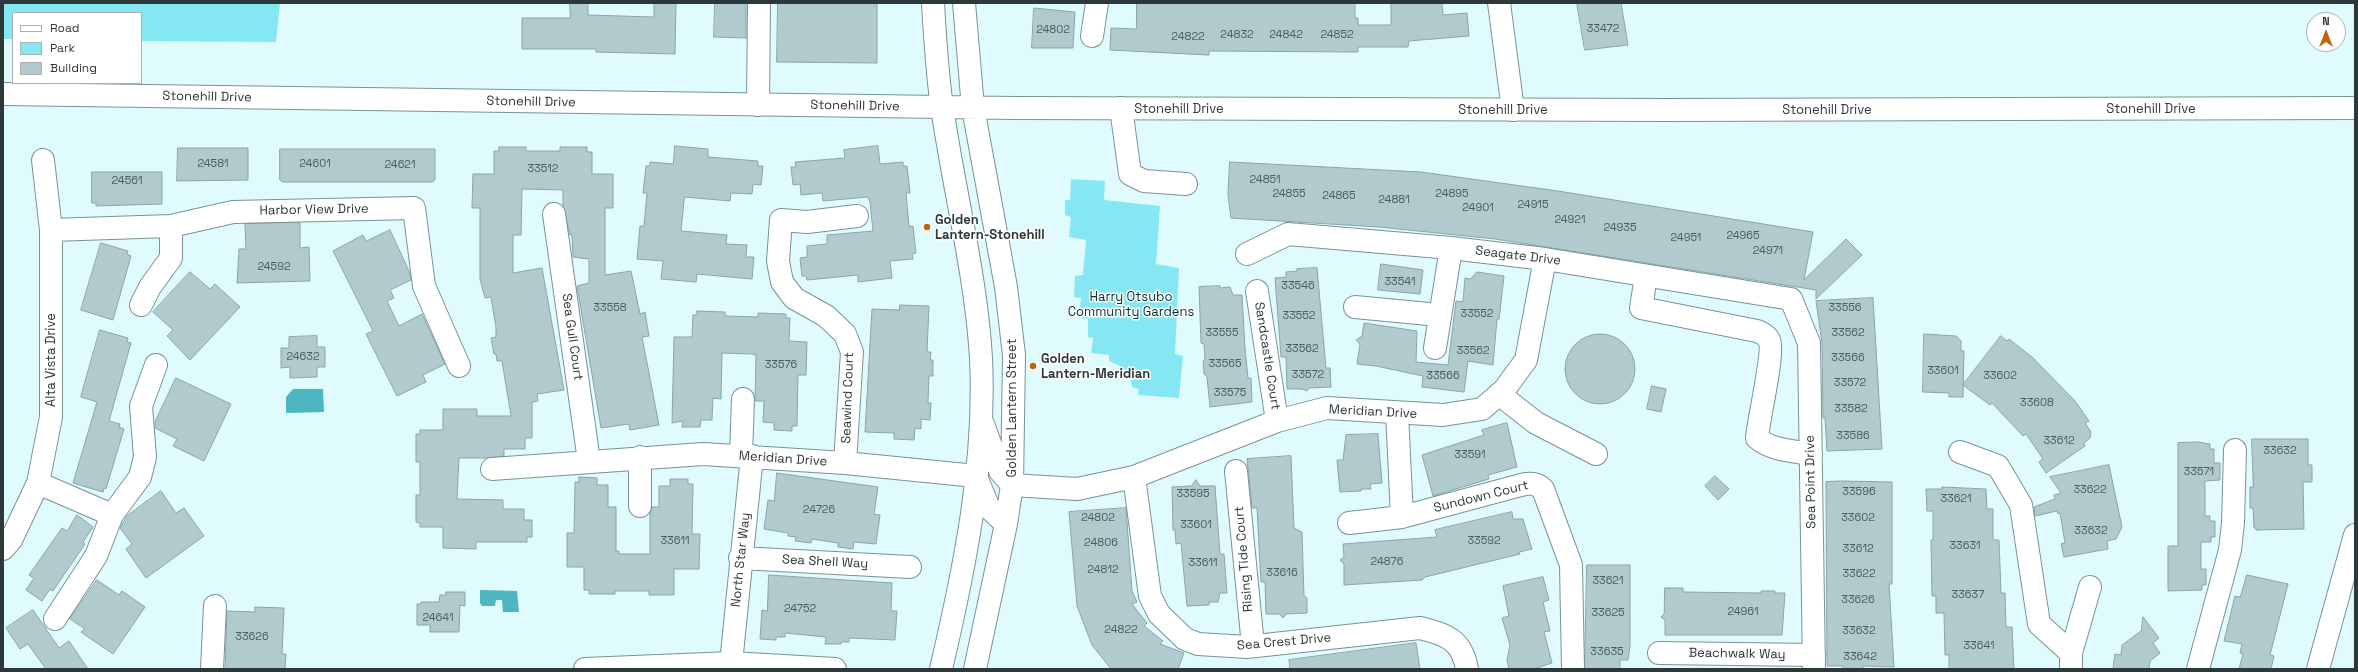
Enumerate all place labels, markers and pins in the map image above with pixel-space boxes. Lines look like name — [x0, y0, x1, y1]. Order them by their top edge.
place label: Golden Lantern-Stonehill — [935, 212, 1045, 243]
marker: Golden Lantern-Stonehill — [922, 222, 932, 232]
place label: Golden Lantern-Meridian — [1041, 351, 1150, 382]
marker: Golden Lantern-Meridian — [1028, 361, 1038, 371]

